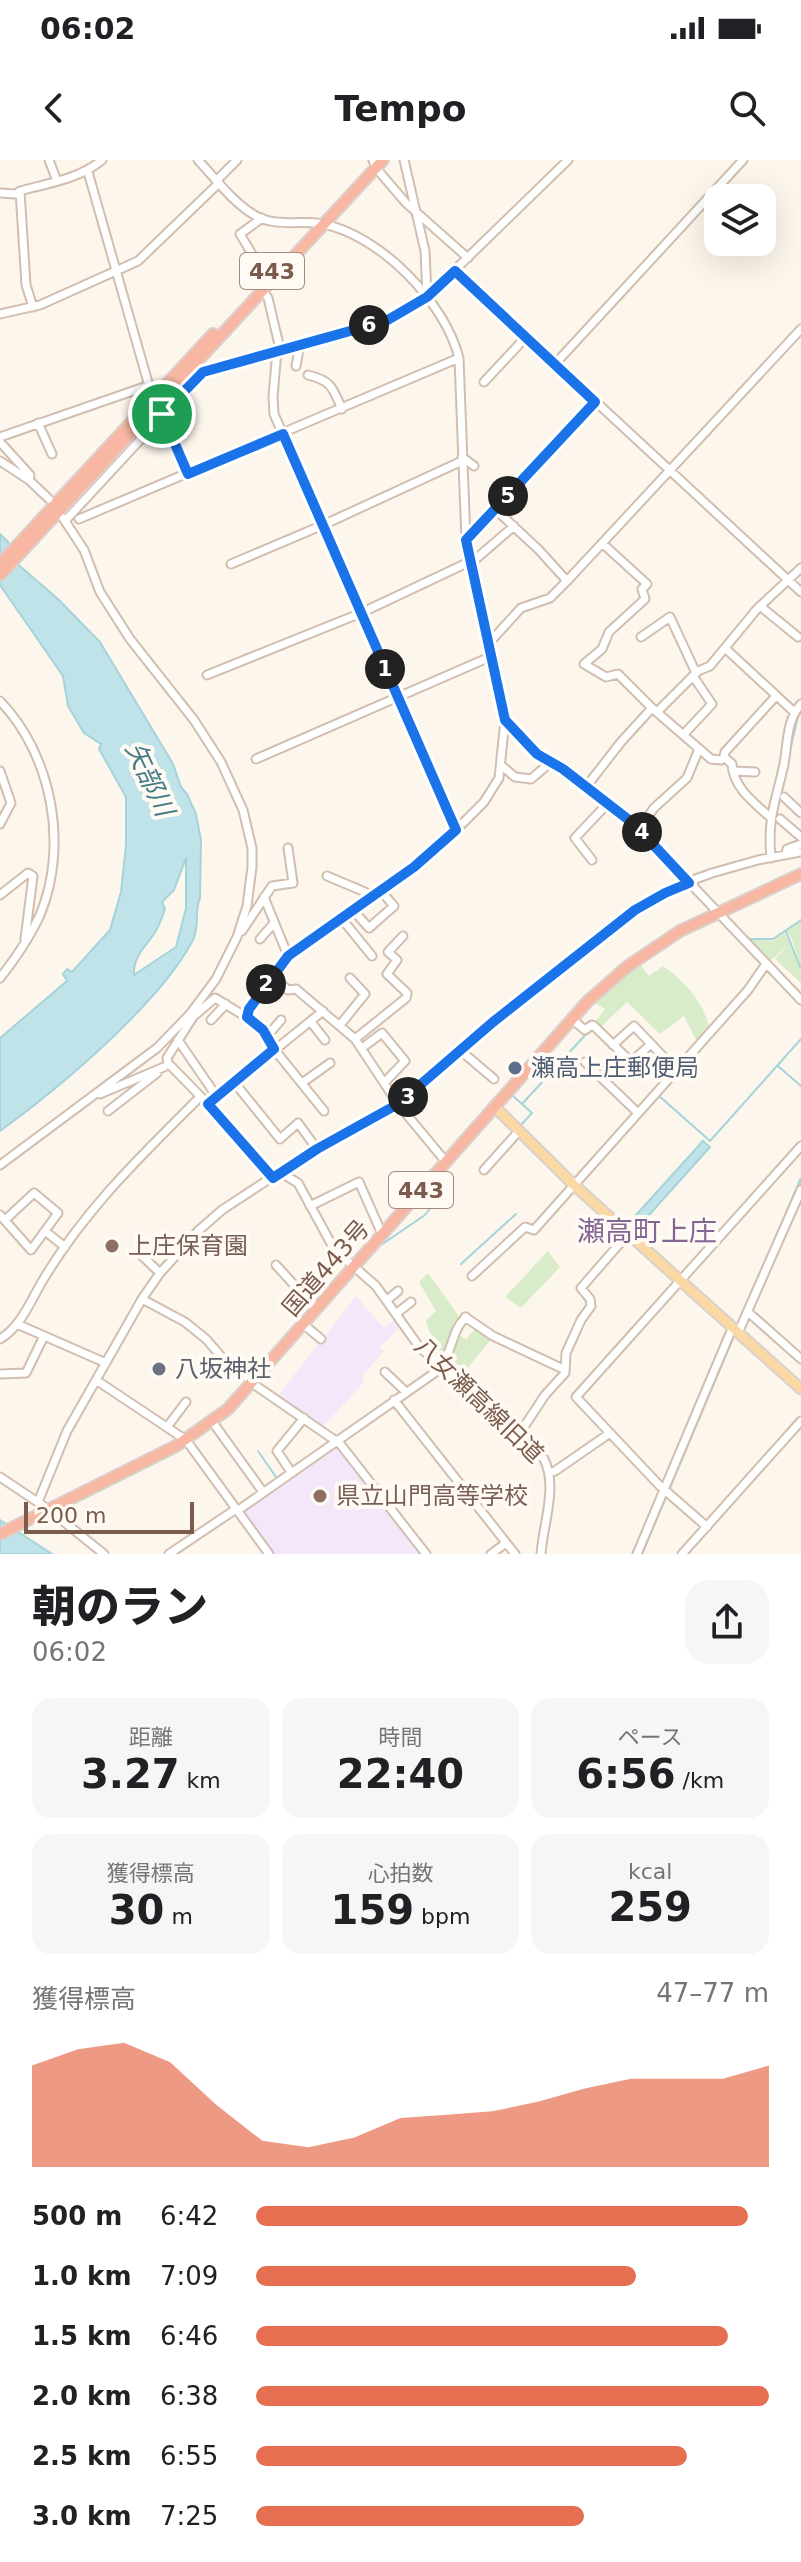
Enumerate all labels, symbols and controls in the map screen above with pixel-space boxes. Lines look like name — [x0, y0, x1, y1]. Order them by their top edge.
text: 06:02 — [40, 11, 136, 46]
icon: back — [32, 86, 76, 130]
icon: search — [725, 86, 769, 130]
text: Tempo — [334, 88, 467, 129]
map controls — [704, 184, 776, 256]
button: layers — [704, 184, 776, 256]
road number: 443 — [240, 253, 304, 289]
pin: 6 — [349, 305, 389, 345]
text: 6 — [361, 312, 377, 337]
pin — [128, 380, 196, 448]
icon: arrive — [140, 392, 184, 436]
pin: 5 — [488, 476, 528, 516]
text: 5 — [500, 483, 516, 508]
pin: 1 — [365, 649, 405, 689]
text: 1 — [377, 656, 393, 681]
water label: 矢部川 — [120, 737, 181, 823]
pin: 4 — [622, 812, 662, 852]
text: 4 — [634, 819, 650, 844]
pin: 2 — [246, 964, 286, 1004]
text: 2 — [258, 971, 274, 996]
place label: 瀬高上庄郵便局 — [531, 1054, 699, 1082]
marker: 瀬高上庄郵便局 — [506, 1059, 524, 1077]
pin: 3 — [388, 1077, 428, 1117]
text: 3 — [400, 1084, 416, 1109]
road number: 443 — [389, 1172, 453, 1208]
street label: 国道443号 — [277, 1214, 375, 1322]
district label: 瀬高町上庄 — [577, 1215, 717, 1248]
place label: 上庄保育園 — [128, 1232, 248, 1260]
marker: 上庄保育園 — [103, 1237, 121, 1255]
street label: 八女瀬高線旧道 — [409, 1332, 549, 1468]
place label: 八坂神社 — [175, 1355, 271, 1383]
marker: 八坂神社 — [150, 1360, 168, 1378]
place label: 県立山門高等学校 — [336, 1482, 528, 1510]
marker: 県立山門高等学校 — [311, 1487, 329, 1505]
scale bar — [24, 1498, 194, 1534]
text: 200 m — [36, 1503, 106, 1528]
button: share — [685, 1580, 769, 1664]
text: 朝のラン — [32, 1581, 208, 1632]
text: 06:02 — [32, 1637, 107, 1667]
text: 距離 — [129, 1725, 173, 1750]
text: 時間 — [378, 1725, 423, 1750]
text: ペース — [618, 1725, 683, 1750]
text: 3.27 — [81, 1751, 180, 1797]
text: 22:40 — [337, 1751, 464, 1797]
text: 6:56 — [576, 1751, 676, 1797]
text: km — [180, 1768, 221, 1793]
text: /km — [676, 1768, 724, 1793]
text: kcal — [628, 1859, 672, 1884]
text: 獲得標高 — [107, 1861, 195, 1886]
text: 心拍数 — [367, 1861, 434, 1886]
text: 259 — [608, 1884, 692, 1930]
text: 30 — [109, 1887, 164, 1933]
text: 159 — [331, 1887, 414, 1933]
text: m — [164, 1904, 193, 1929]
text: bpm — [414, 1904, 470, 1929]
text: 47–77 m — [656, 1978, 769, 2008]
text: 獲得標高 — [32, 1984, 136, 2014]
text: 500 m — [32, 2201, 122, 2231]
text: 6:42 — [160, 2201, 218, 2231]
text: 1.0 km — [32, 2261, 132, 2291]
text: 7:09 — [160, 2261, 218, 2291]
text: 1.5 km — [32, 2321, 132, 2351]
text: 6:46 — [160, 2321, 218, 2351]
text: 2.0 km — [32, 2381, 132, 2411]
text: 6:38 — [160, 2381, 218, 2411]
text: 2.5 km — [32, 2441, 132, 2471]
text: 6:55 — [160, 2441, 218, 2471]
text: 3.0 km — [32, 2501, 132, 2531]
text: 7:25 — [160, 2501, 218, 2531]

